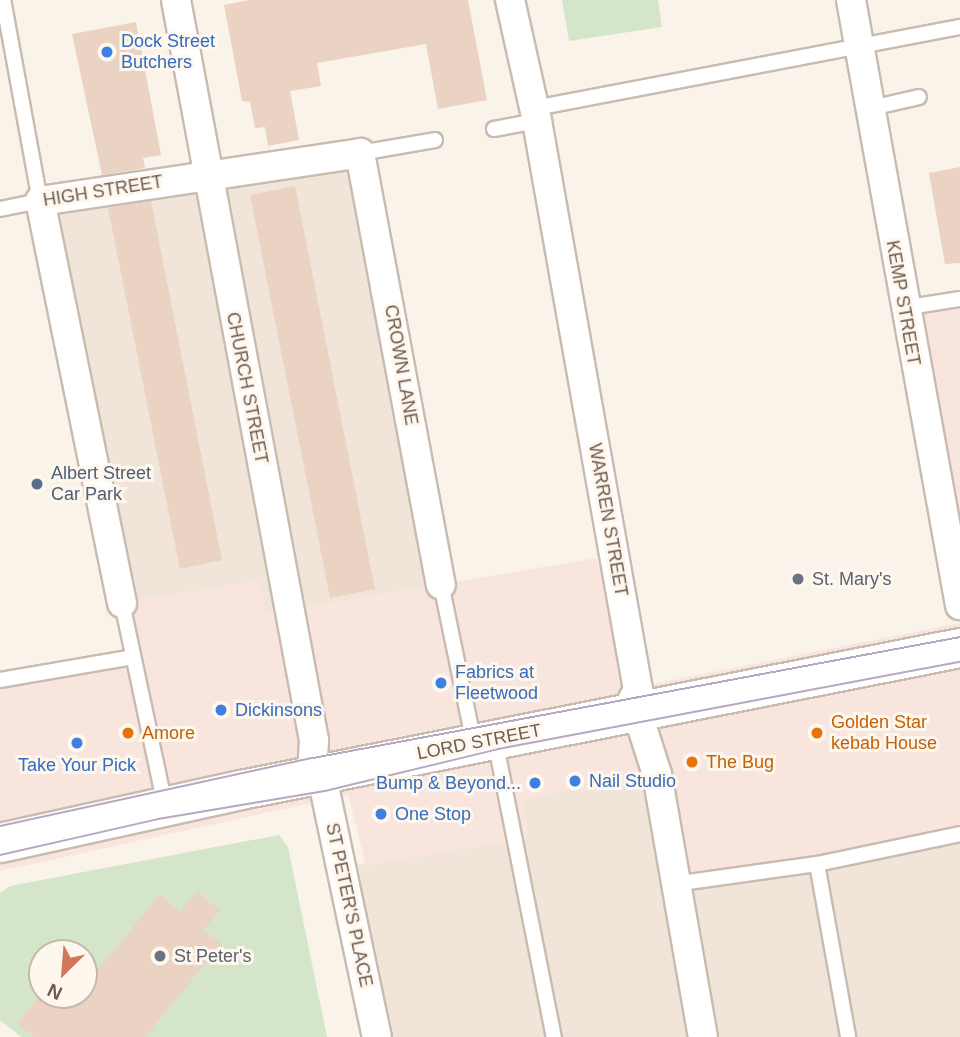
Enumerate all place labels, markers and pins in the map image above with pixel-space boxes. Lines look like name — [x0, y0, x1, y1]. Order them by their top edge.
place label: Dock Street Butchers — [121, 31, 215, 74]
marker: Dock Street Butchers — [99, 44, 115, 60]
place label: Albert Street Car Park — [51, 463, 151, 505]
marker: Albert Street Car Park — [29, 476, 45, 492]
place label: St. Mary's — [812, 568, 891, 590]
marker: St. Mary's — [790, 571, 806, 587]
place label: Fabrics at Fleetwood — [455, 662, 538, 704]
marker: Fabrics at Fleetwood — [433, 675, 449, 691]
place label: Dickinsons — [235, 699, 322, 721]
marker: Dickinsons — [213, 702, 229, 718]
place label: Golden Star kebab House — [831, 712, 937, 754]
place label: Amore — [142, 722, 195, 744]
marker: Amore — [120, 725, 136, 741]
marker: Golden Star kebab House — [809, 725, 825, 741]
marker: Take Your Pick — [69, 735, 85, 751]
place label: The Bug — [706, 751, 774, 773]
place label: Take Your Pick — [18, 754, 136, 776]
marker: The Bug — [684, 754, 700, 770]
place label: Nail Studio — [589, 770, 676, 792]
place label: Bump & Beyond... — [376, 772, 521, 794]
marker: Nail Studio — [567, 773, 583, 789]
marker: Bump & Beyond... — [527, 775, 543, 791]
place label: One Stop — [395, 803, 471, 825]
marker: One Stop — [373, 806, 389, 822]
place label: St Peter's — [174, 945, 251, 967]
marker: St Peter's — [152, 948, 168, 964]

